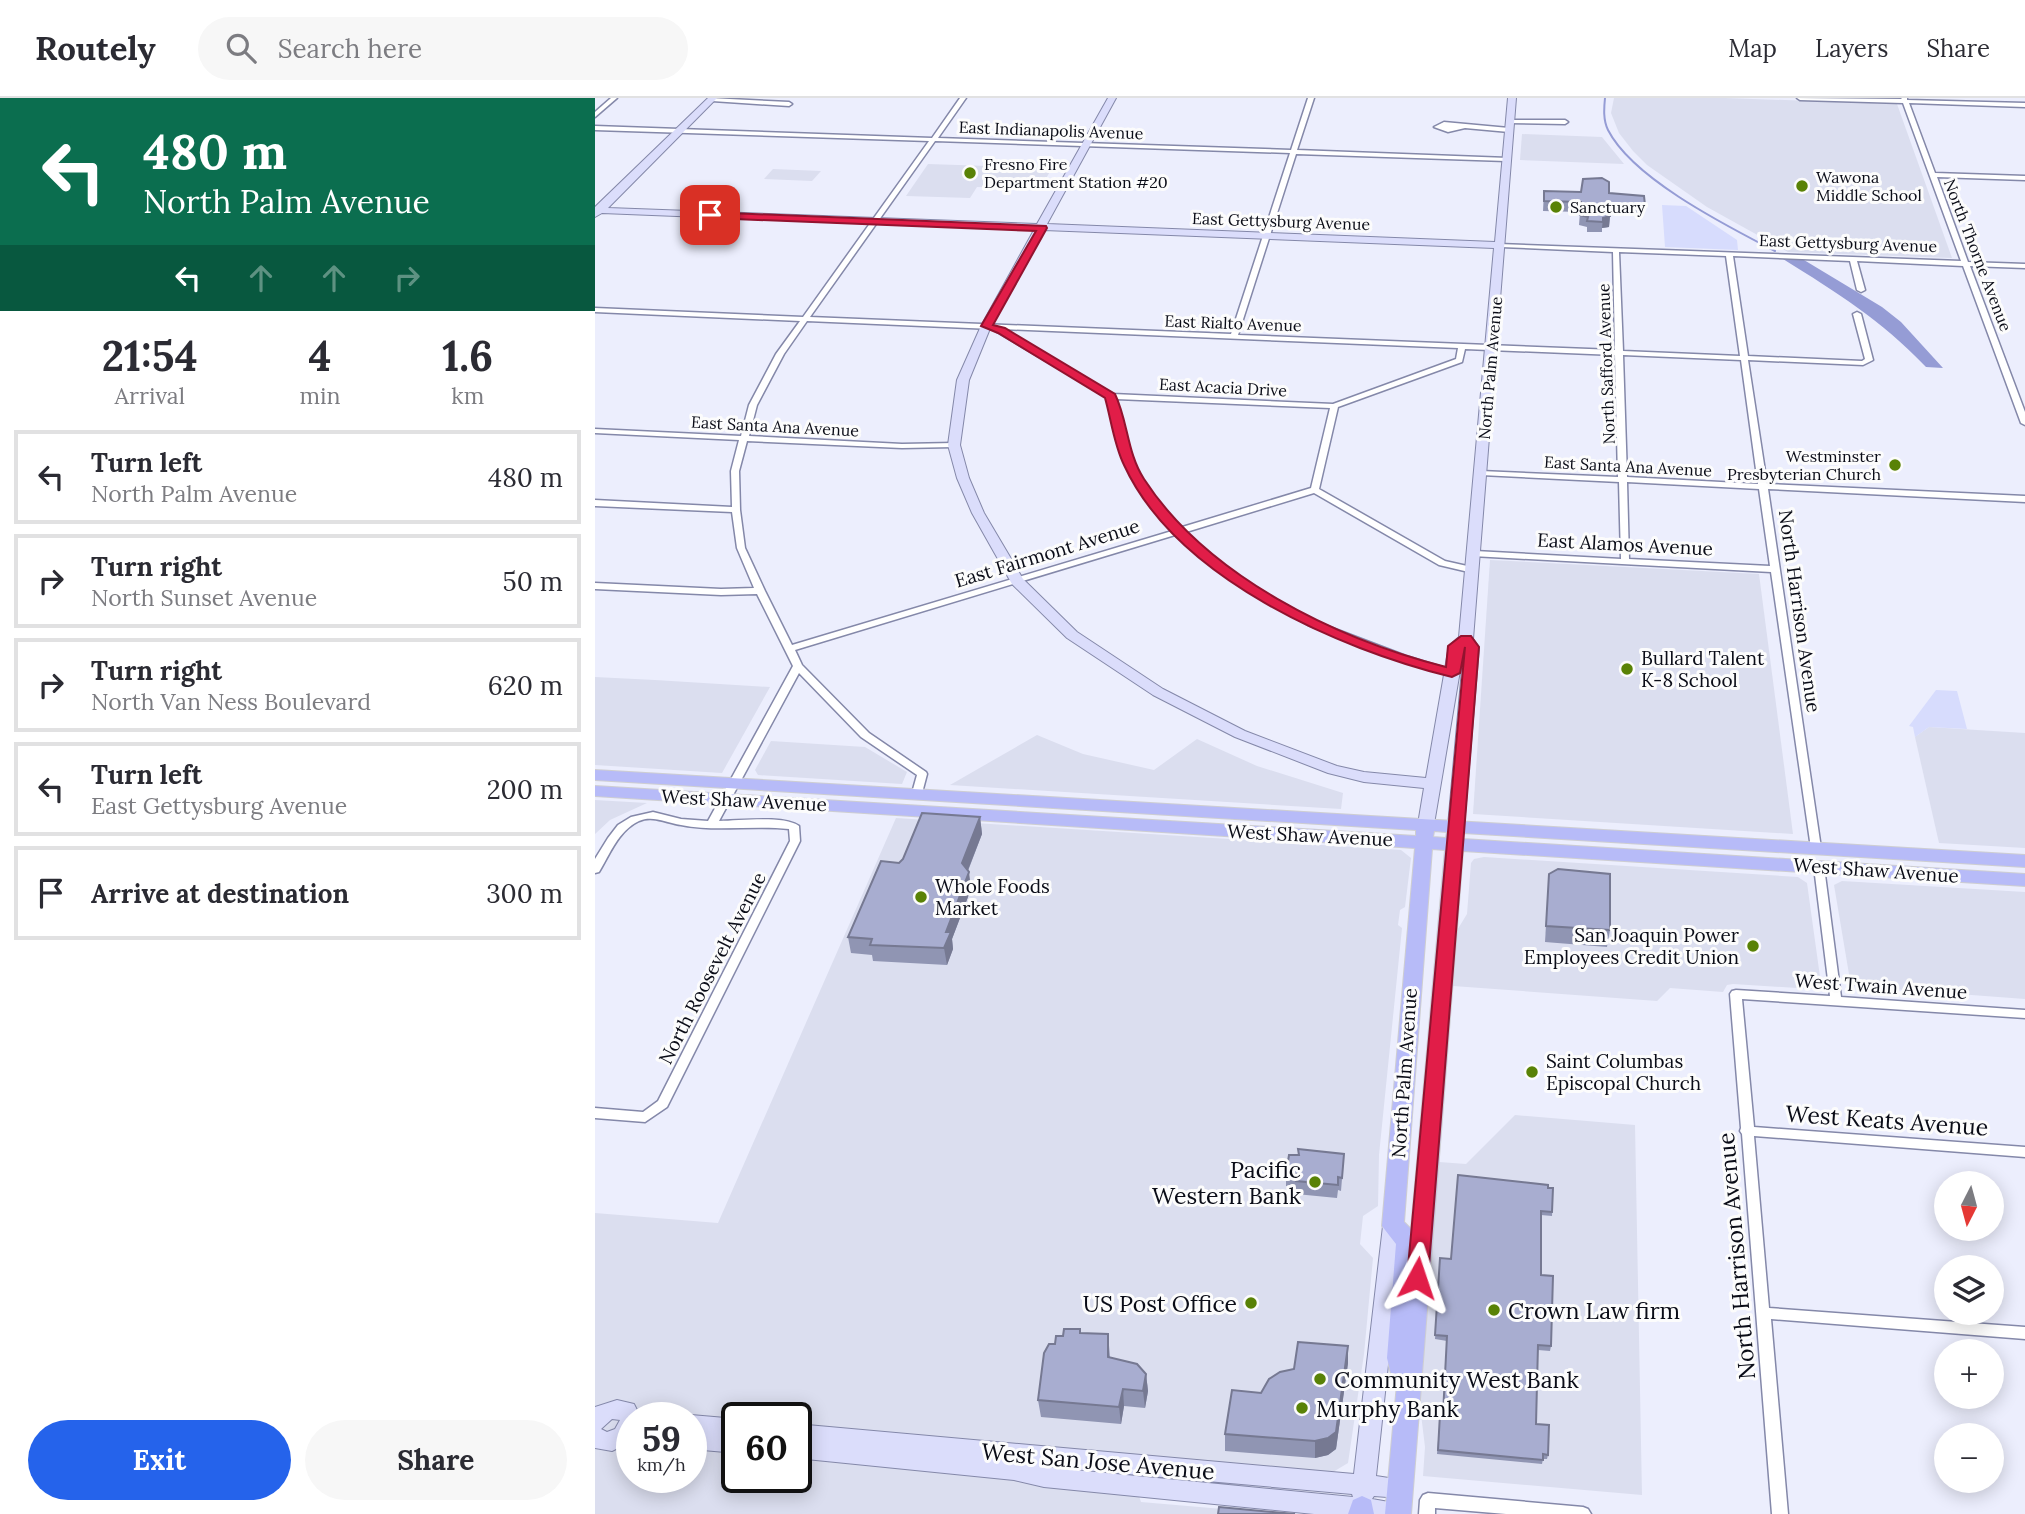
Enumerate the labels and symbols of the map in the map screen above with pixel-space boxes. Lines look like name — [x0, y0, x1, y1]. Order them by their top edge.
street label: East Indianapolis Avenue — [958, 117, 1144, 143]
place label: Fresno Fire Department Station #20 — [984, 154, 1168, 192]
marker: Fresno Fire Department Station #20 — [962, 165, 978, 181]
place label: Wawona Middle School — [1816, 167, 1922, 205]
street label: North Thorne Avenue — [1940, 176, 2016, 334]
marker: Wawona Middle School — [1794, 178, 1810, 194]
pin — [680, 185, 740, 245]
place label: Sanctuary — [1570, 197, 1646, 217]
marker: Sanctuary — [1548, 199, 1564, 215]
street label: East Gettysburg Avenue — [1192, 208, 1371, 234]
street label: East Gettysburg Avenue — [1759, 230, 1938, 256]
street label: North Safford Avenue — [1593, 283, 1619, 445]
street label: North Palm Avenue — [1474, 295, 1506, 440]
street label: East Rialto Avenue — [1164, 311, 1302, 335]
street label: East Acacia Drive — [1158, 374, 1288, 400]
street label: East Santa Ana Avenue — [691, 412, 860, 440]
place label: Westminster Presbyterian Church — [1727, 446, 1881, 484]
street label: East Santa Ana Avenue — [1544, 452, 1713, 480]
marker: Westminster Presbyterian Church — [1887, 457, 1903, 473]
street label: North Harrison Avenue — [1774, 508, 1826, 714]
street label: East Fairmont Avenue — [952, 513, 1142, 593]
street label: East Alamos Avenue — [1536, 527, 1714, 561]
place label: Bullard Talent K-8 School — [1641, 646, 1765, 692]
marker: Bullard Talent K-8 School — [1619, 661, 1635, 677]
street label: West Shaw Avenue — [660, 784, 828, 816]
street label: West Shaw Avenue — [1226, 819, 1394, 851]
street label: West Shaw Avenue — [1792, 852, 1960, 888]
street label: North Roosevelt Avenue — [653, 868, 771, 1068]
place label: Whole Foods Market — [935, 874, 1050, 920]
marker: Whole Foods Market — [913, 889, 929, 905]
place label: San Joaquin Power Employees Credit Union — [1524, 923, 1740, 969]
marker: San Joaquin Power Employees Credit Union — [1745, 938, 1761, 954]
street label: West Twain Avenue — [1794, 968, 1968, 1004]
street label: North Palm Avenue — [1386, 987, 1422, 1159]
place label: Saint Columbas Episcopal Church — [1546, 1049, 1701, 1095]
marker: Saint Columbas Episcopal Church — [1524, 1064, 1540, 1080]
street label: West Keats Avenue — [1785, 1098, 1989, 1142]
street label: North Harrison Avenue — [1711, 1131, 1761, 1381]
place label: Pacific Western Bank — [1152, 1155, 1302, 1210]
north arrow — [1934, 1171, 2004, 1241]
marker: Pacific Western Bank — [1307, 1174, 1323, 1190]
position arrow — [1380, 1241, 1454, 1315]
place label: US Post Office — [1083, 1289, 1237, 1318]
marker: US Post Office — [1243, 1295, 1259, 1311]
place label: Crown Law firm — [1508, 1296, 1680, 1325]
marker: Crown Law firm — [1486, 1302, 1502, 1318]
place label: Community West Bank — [1334, 1365, 1580, 1394]
marker: Community West Bank — [1312, 1371, 1328, 1387]
place label: Murphy Bank — [1316, 1394, 1459, 1423]
marker: Murphy Bank — [1294, 1400, 1310, 1416]
speed limit sign: 60 — [721, 1402, 812, 1493]
street label: West San Jose Avenue — [980, 1436, 1216, 1486]

